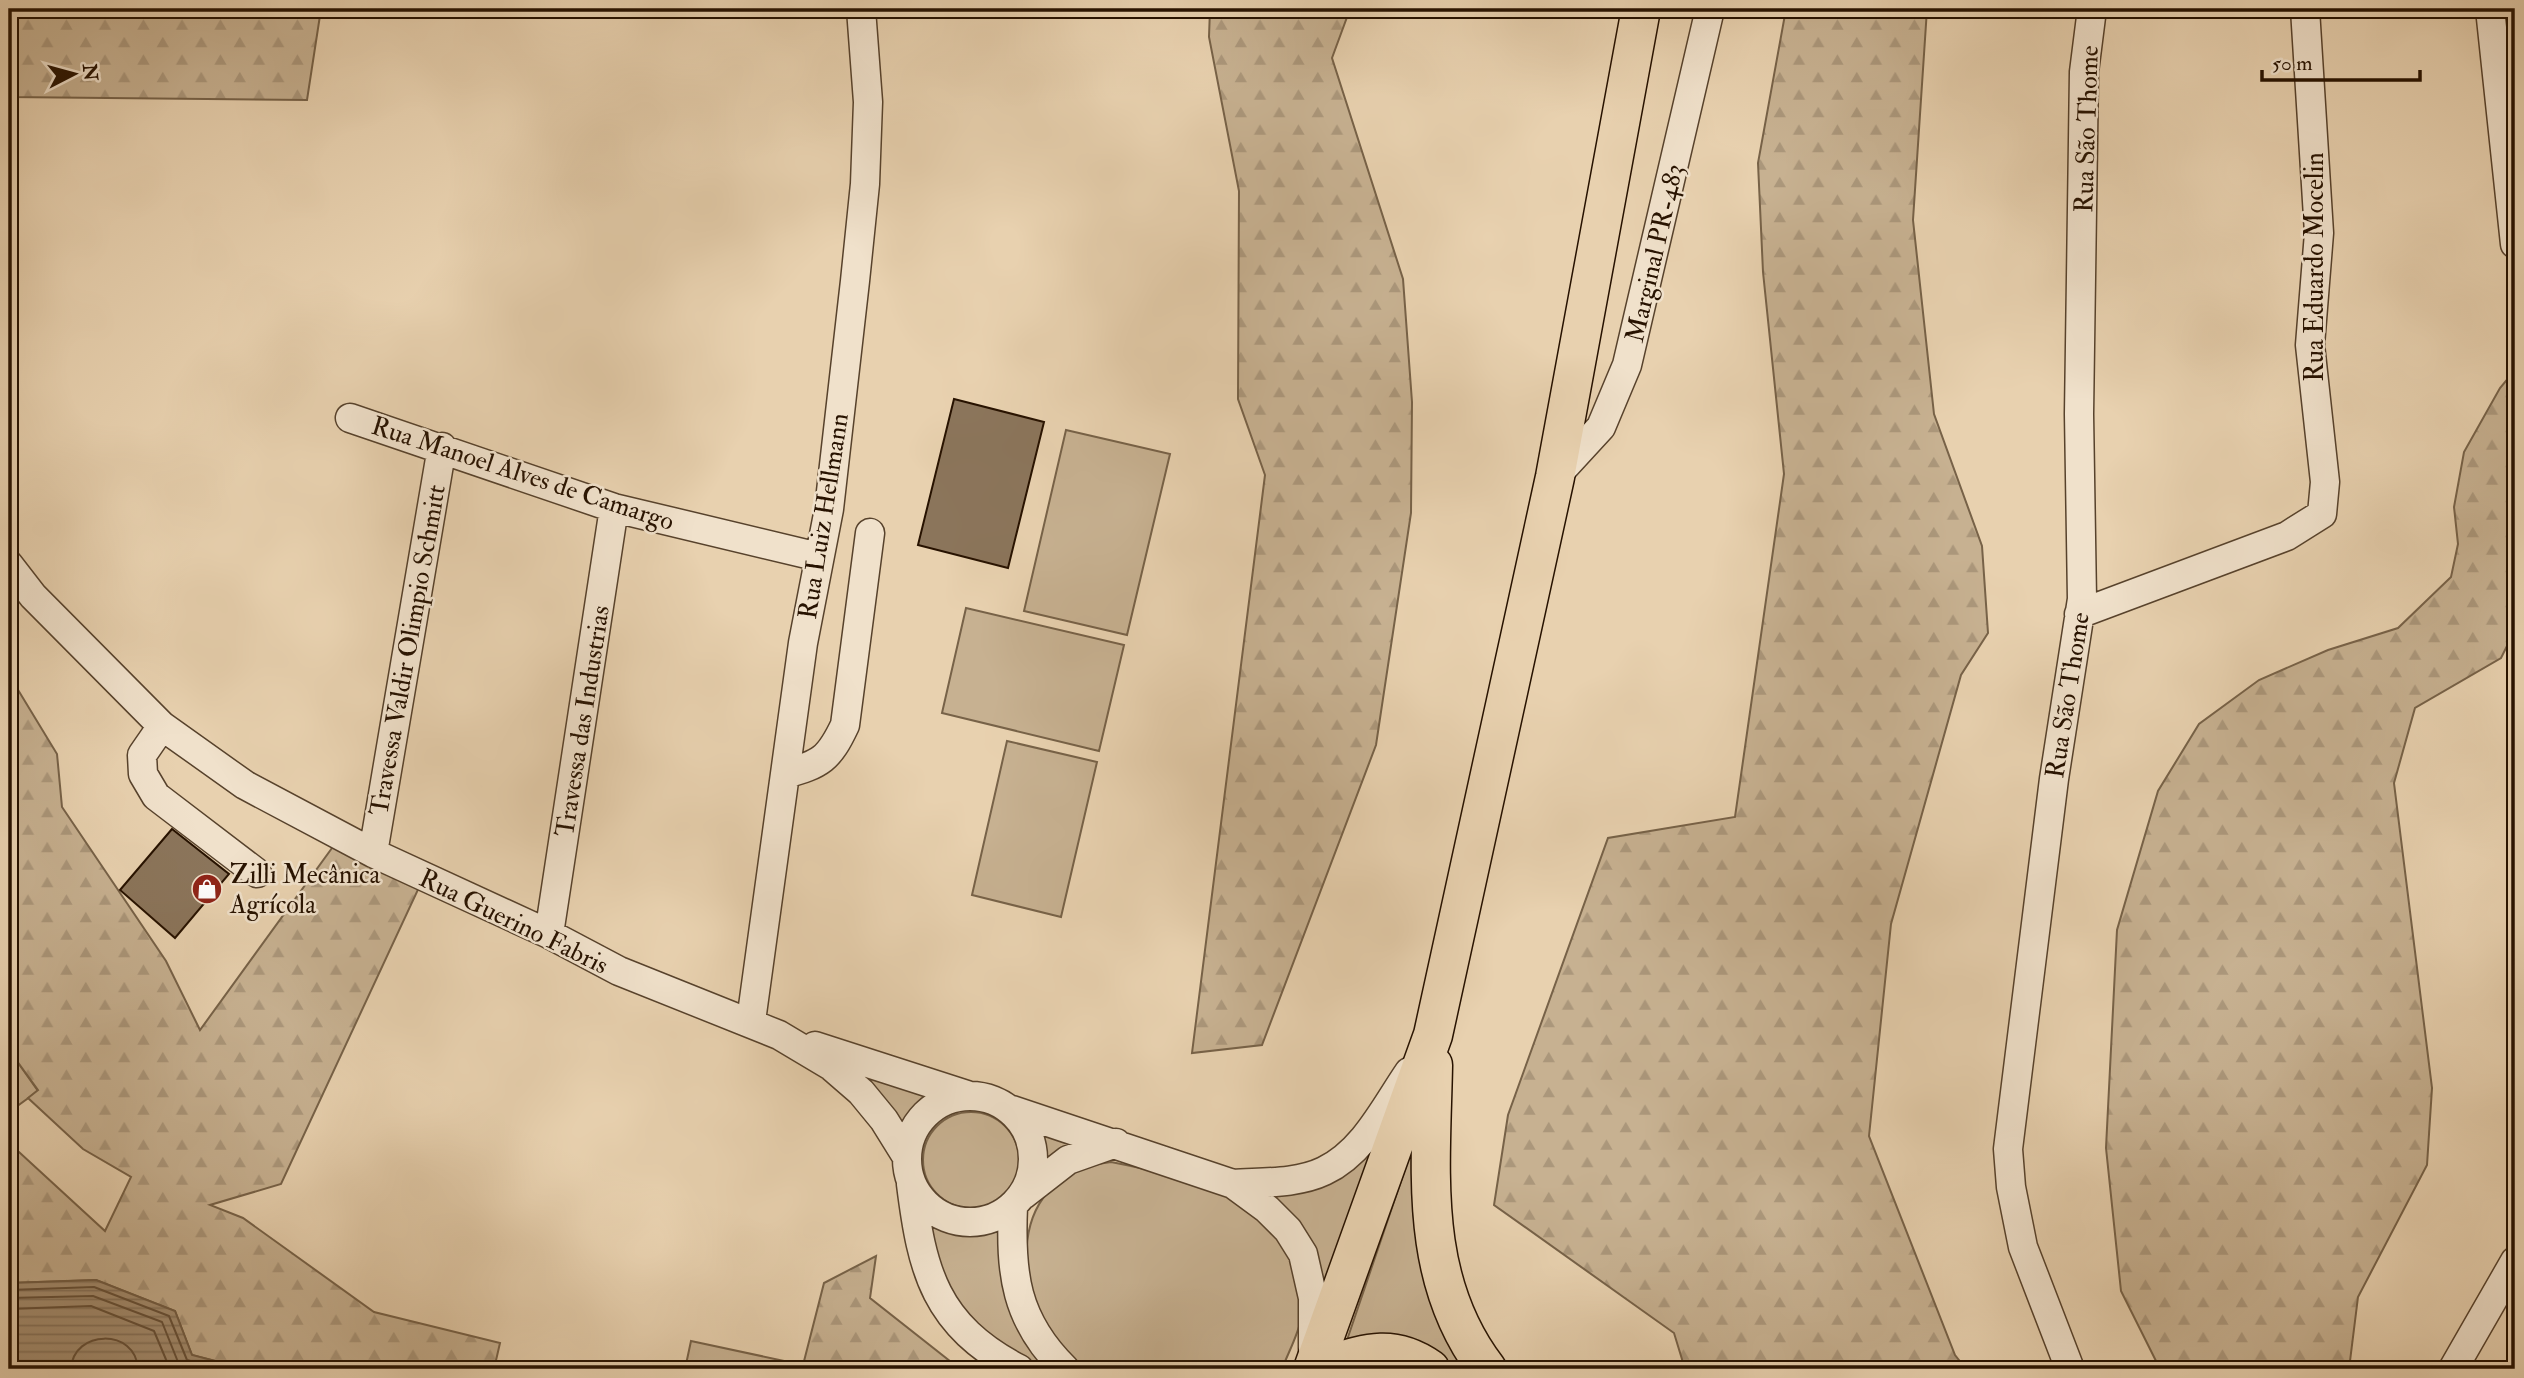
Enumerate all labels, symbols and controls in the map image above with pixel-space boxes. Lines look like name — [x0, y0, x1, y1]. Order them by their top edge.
north arrow — [38, 38, 108, 108]
scale bar — [2262, 38, 2419, 82]
street label: Rua São Thome — [2068, 45, 2106, 213]
text: 50 m — [2272, 50, 2313, 77]
text: N — [77, 62, 103, 83]
street label: Rua Eduardo Mocelin — [2299, 152, 2331, 382]
street label: Marginal PR-483 — [1619, 161, 1691, 346]
street label: Rua Manoel Alves de Camargo — [367, 410, 678, 538]
street label: Rua Luiz Hellmann — [792, 411, 856, 621]
street label: Travessa Valdir Olimpio Schmitt — [363, 482, 454, 818]
street label: Travessa das Industrias — [549, 603, 617, 839]
street label: Rua São Thome — [2039, 610, 2097, 780]
place label: Zilli Mecânica Agrícola — [229, 859, 381, 921]
street label: Rua Guerino Fabris — [414, 862, 613, 982]
shop icon: Zilli Mecânica Agrícola — [190, 872, 224, 906]

